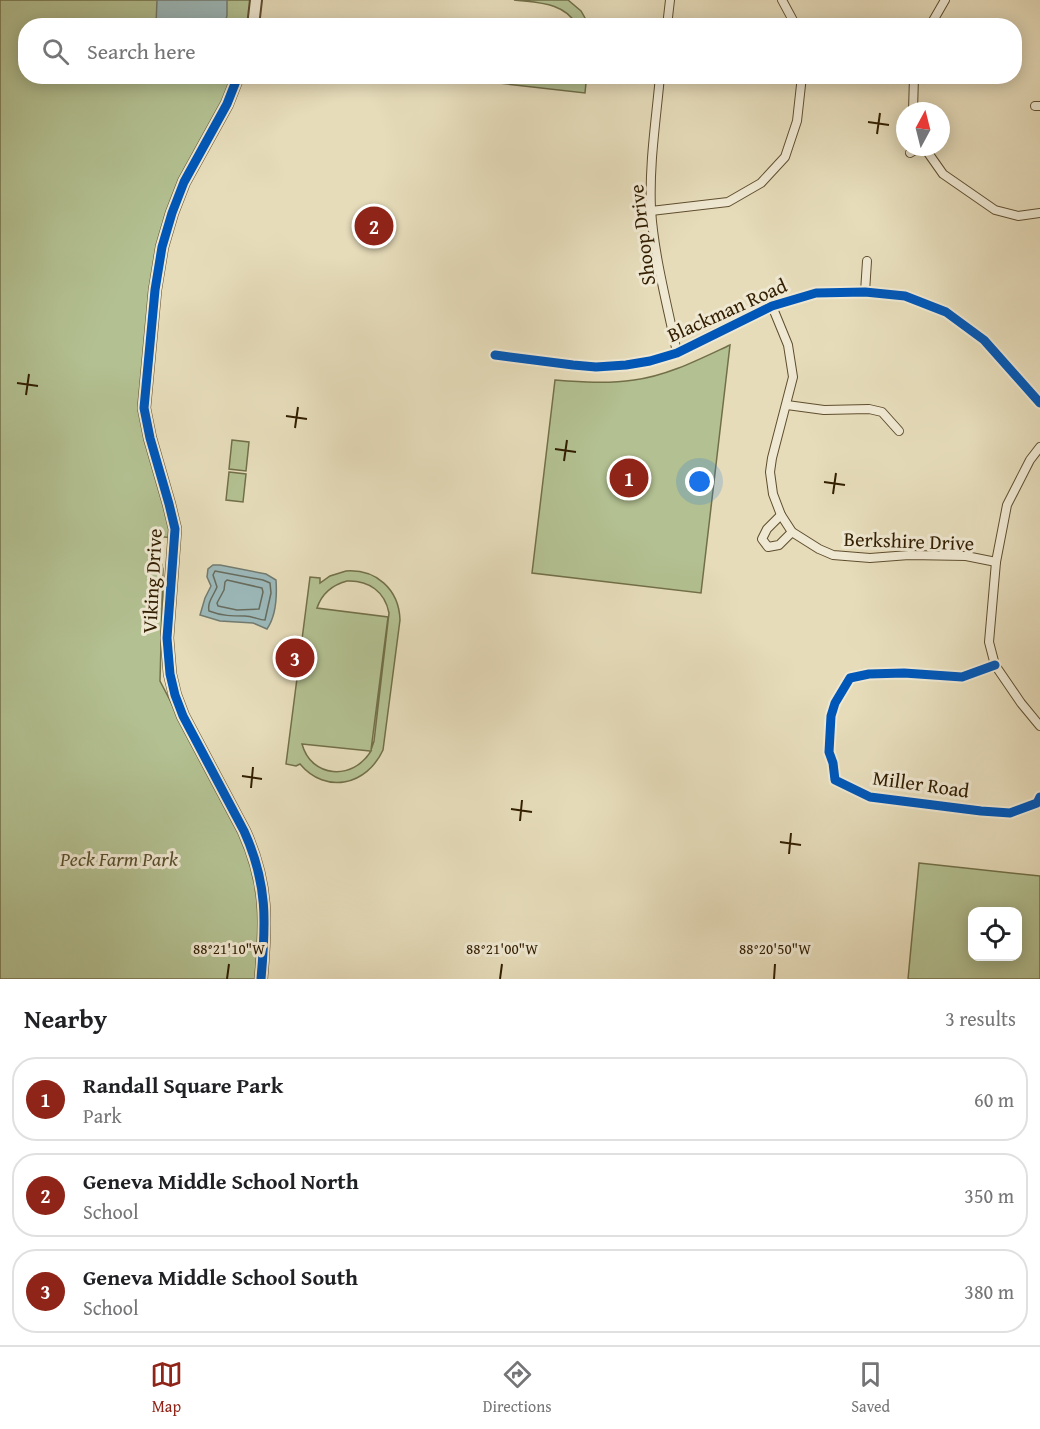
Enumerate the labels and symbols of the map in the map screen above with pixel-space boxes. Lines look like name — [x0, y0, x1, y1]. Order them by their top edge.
north arrow — [896, 102, 950, 156]
street label: Shoop Drive — [621, 183, 662, 287]
pin: 2 — [354, 204, 394, 248]
street label: Blackman Road — [662, 270, 792, 349]
pin: 1 — [610, 456, 648, 500]
your location — [685, 467, 714, 496]
street label: Berkshire Drive — [843, 524, 975, 557]
street label: Viking Drive — [134, 528, 169, 634]
pin: 3 — [276, 636, 314, 680]
street label: Miller Road — [871, 762, 971, 805]
park label: Peck Farm Park — [59, 844, 179, 873]
text: 88°21'10"W — [193, 938, 265, 959]
text: 88°21'00"W — [466, 938, 538, 959]
text: 88°20'50"W — [739, 938, 811, 959]

